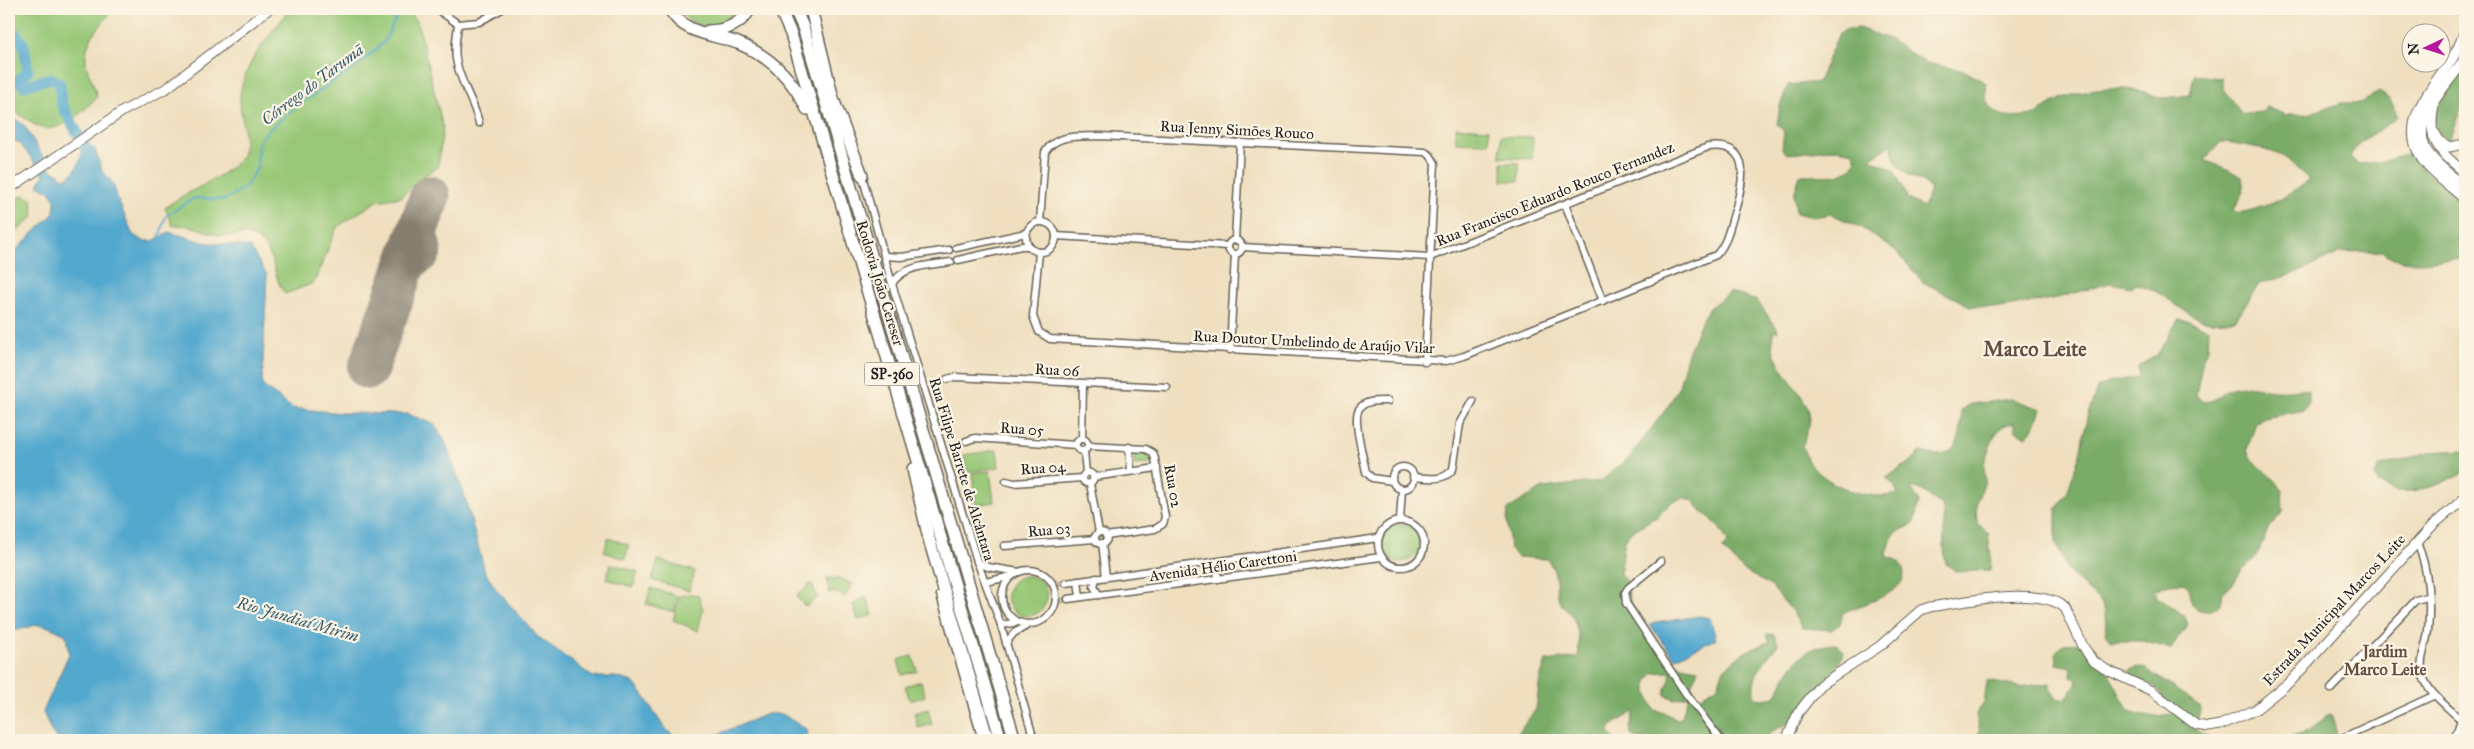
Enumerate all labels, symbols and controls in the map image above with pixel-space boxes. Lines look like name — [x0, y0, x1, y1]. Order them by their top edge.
north arrow — [2402, 22, 2452, 72]
water label: Córrego do Tarumã — [258, 39, 368, 129]
text: N — [2405, 42, 2422, 55]
street label: Rua Jenny Simões Rouco — [1159, 117, 1315, 144]
street label: Rua Francisco Eduardo Rouco Fernandez — [1433, 138, 1677, 250]
street label: Rodovia João Cereser — [851, 218, 908, 349]
street label: Rua Doutor Umbelindo de Araújo Vilar — [1193, 327, 1436, 357]
district label: Marco Leite — [1983, 337, 2087, 361]
street label: Rua 06 — [1034, 360, 1081, 380]
road number: SP-360 — [864, 362, 920, 386]
street label: Rua Filipe Barrete de Alcântara — [925, 375, 999, 564]
street label: Rua 05 — [1000, 418, 1044, 440]
street label: Rua 04 — [1020, 457, 1067, 479]
street label: Rua 02 — [1160, 463, 1186, 510]
street label: Rua 03 — [1027, 519, 1071, 541]
street label: Estrada Municipal Marcos Leite — [2259, 530, 2409, 690]
street label: Avenida Hélio Carettoni — [1147, 547, 1298, 585]
water label: Rio Jundiaí Mirim — [234, 593, 361, 646]
district label: Jardim Marco Leite — [2344, 642, 2427, 679]

